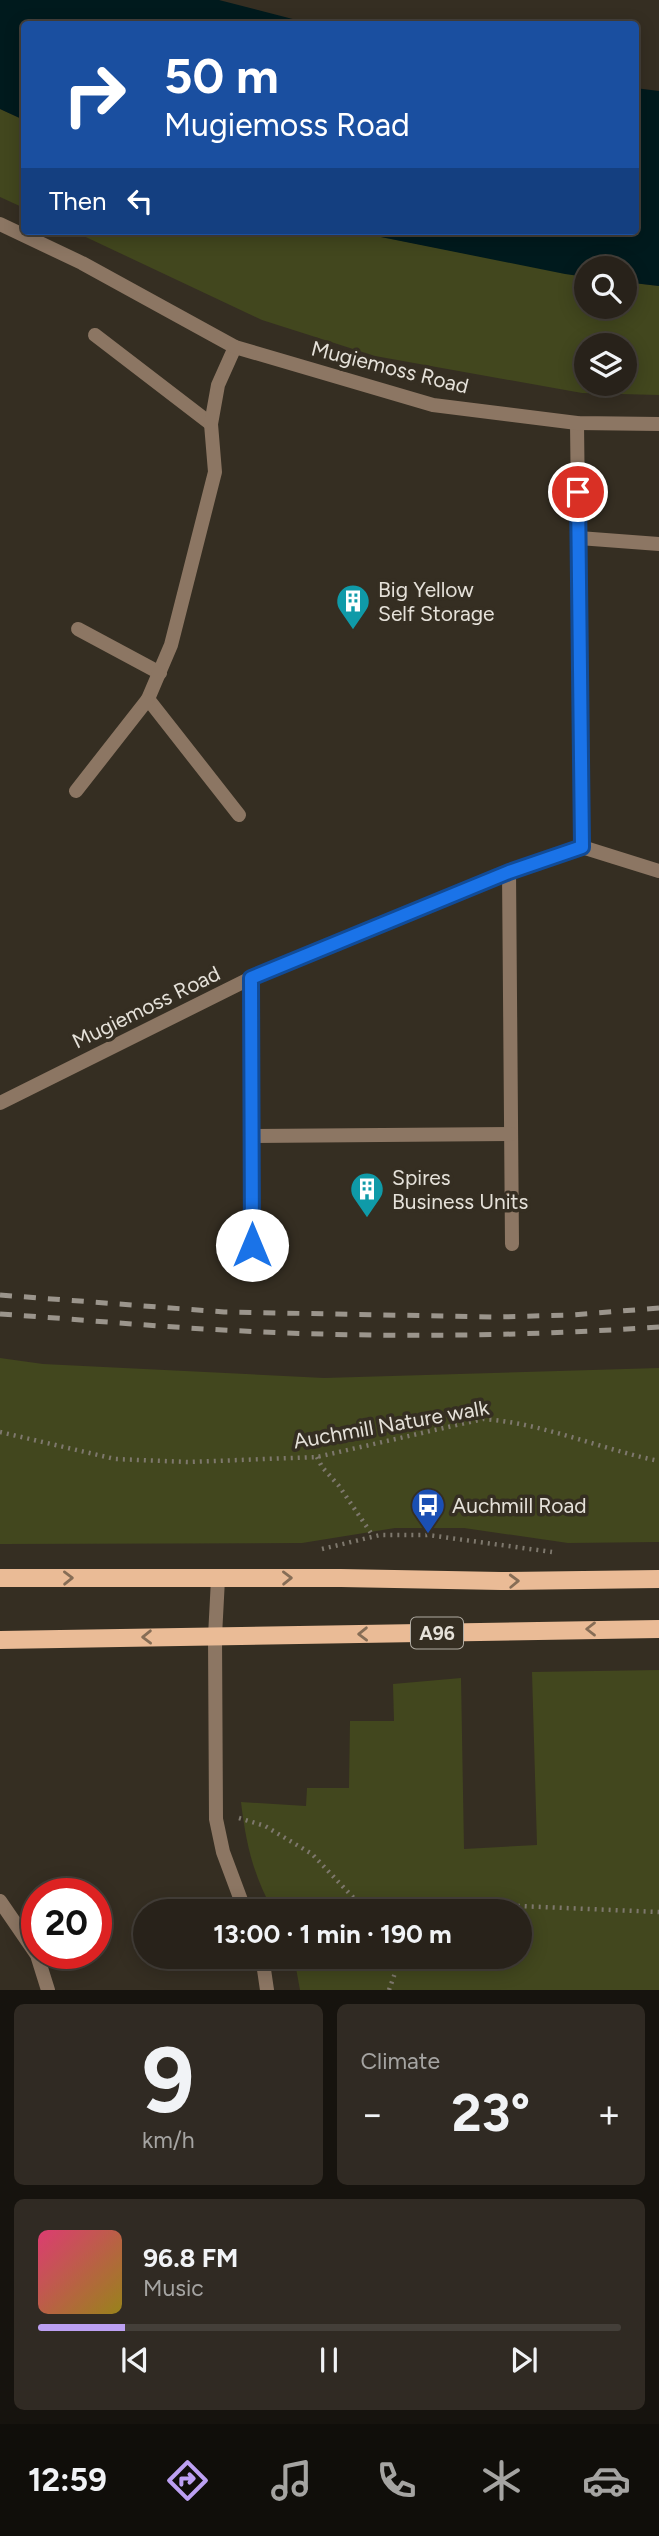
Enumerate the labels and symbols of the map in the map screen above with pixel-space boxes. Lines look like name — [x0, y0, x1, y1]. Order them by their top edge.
street label: Mugiemoss Road — [309, 335, 471, 399]
pin — [548, 462, 608, 522]
place label: Big Yellow Self Storage — [378, 577, 494, 626]
building icon: Big Yellow Self Storage — [334, 582, 372, 631]
street label: Mugiemoss Road — [68, 960, 224, 1054]
place label: Spires Business Units — [392, 1165, 528, 1214]
building icon: Spires Business Units — [348, 1170, 386, 1219]
position arrow — [215, 1208, 289, 1282]
street label: Auchmill Nature walk — [291, 1394, 492, 1454]
bus stop icon: Auchmill Road — [409, 1486, 447, 1535]
place label: Auchmill Road — [452, 1493, 587, 1518]
one-way arrow — [63, 1570, 74, 1586]
one-way arrow — [282, 1570, 292, 1586]
one-way arrow — [509, 1573, 520, 1588]
road number: A96 — [411, 1618, 463, 1648]
one-way arrow — [585, 1621, 596, 1637]
one-way arrow — [358, 1627, 369, 1642]
one-way arrow — [141, 1629, 152, 1645]
speed limit sign: 20 — [21, 1878, 112, 1969]

